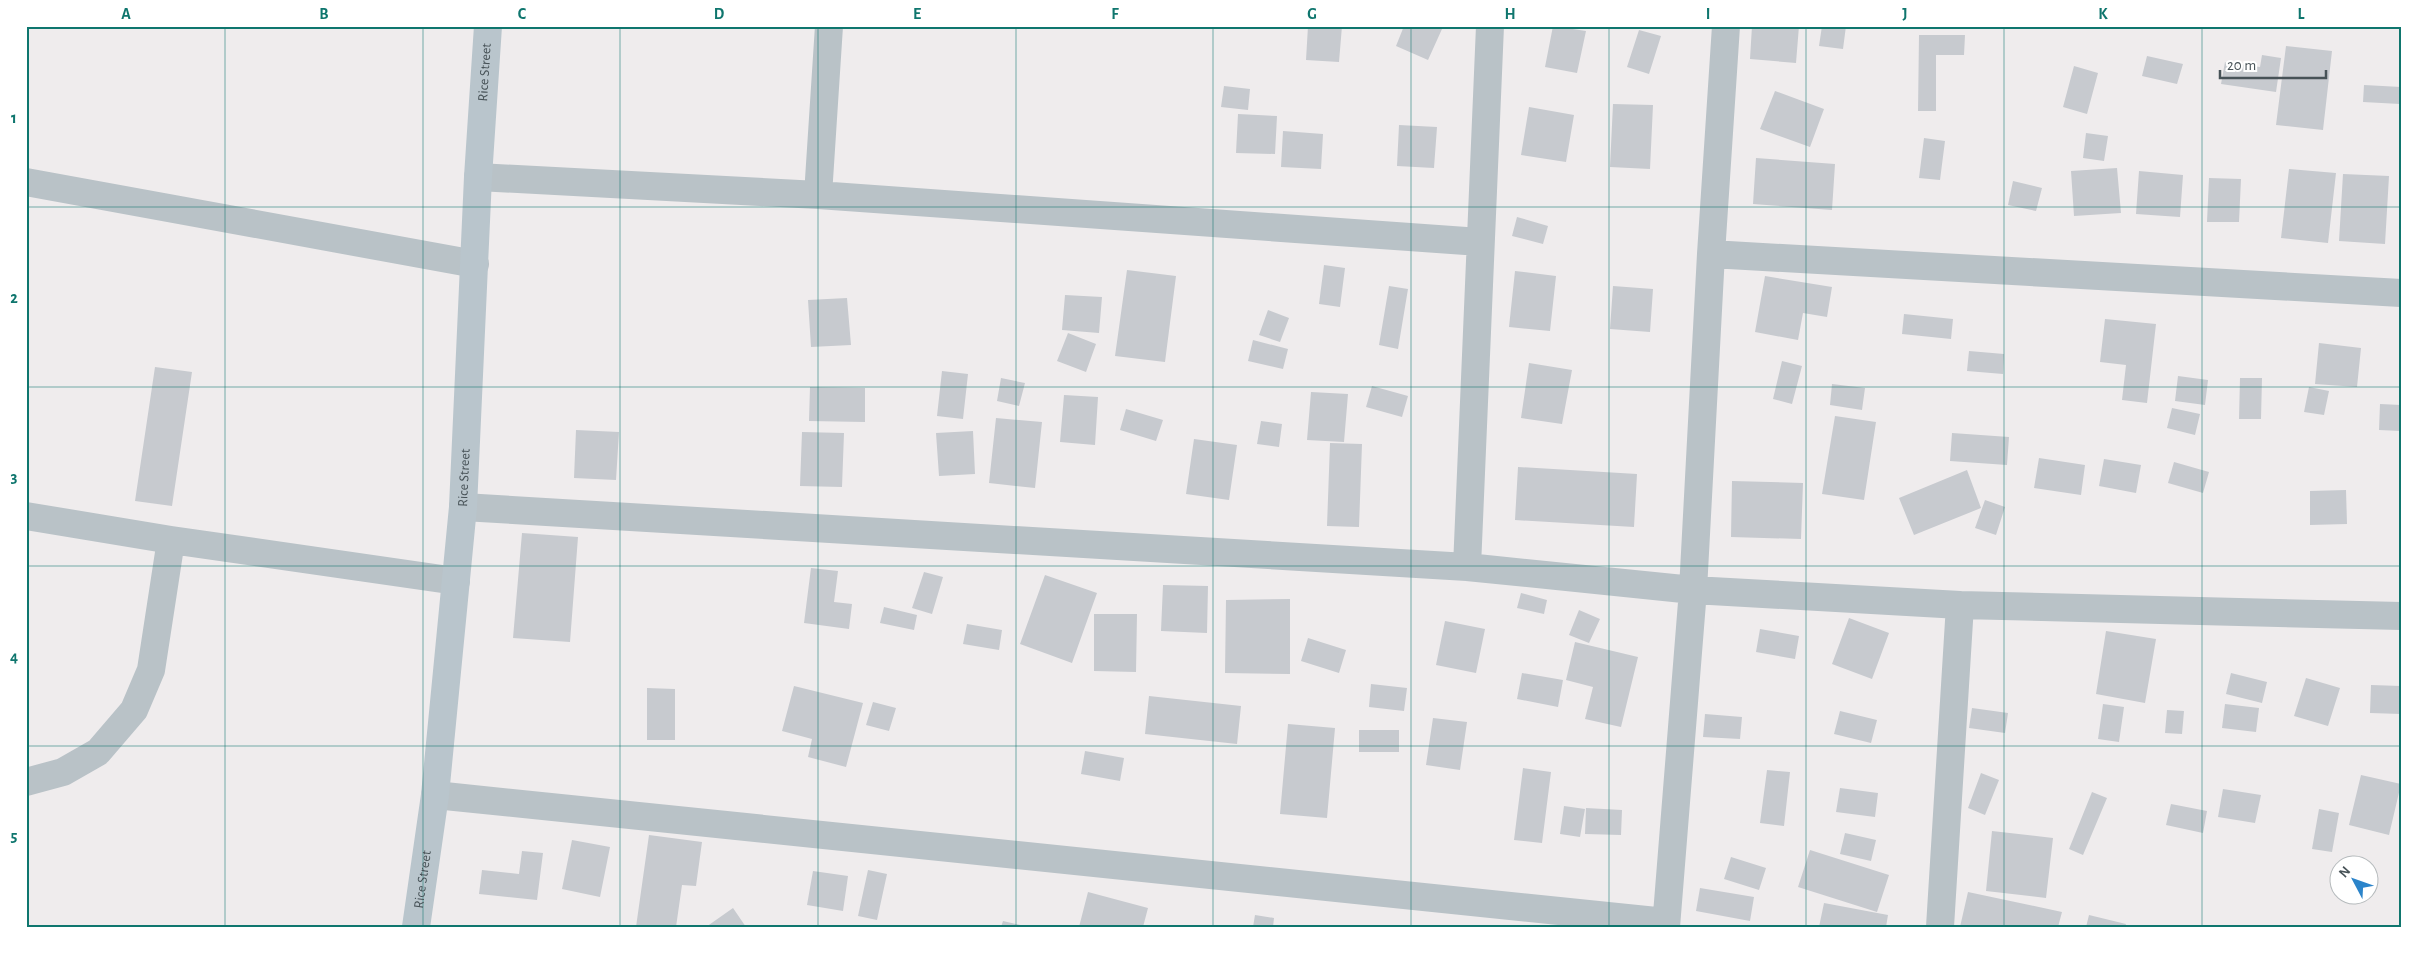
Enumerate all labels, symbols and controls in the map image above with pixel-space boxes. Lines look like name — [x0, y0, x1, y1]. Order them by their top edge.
text: A — [121, 6, 131, 22]
text: B — [319, 6, 329, 22]
text: C — [518, 6, 527, 22]
text: D — [714, 6, 725, 22]
text: E — [913, 6, 921, 22]
text: F — [1111, 6, 1119, 22]
text: G — [1307, 6, 1317, 22]
text: H — [1504, 6, 1516, 22]
text: I — [1706, 6, 1710, 22]
text: J — [1902, 6, 1908, 22]
text: K — [2098, 6, 2108, 22]
text: L — [2298, 6, 2305, 22]
street label: Rice Street — [476, 42, 494, 102]
scale bar — [2220, 48, 2326, 80]
text: 20 m — [2227, 58, 2256, 73]
text: 1 — [11, 110, 17, 126]
text: 2 — [10, 290, 18, 306]
street label: Rice Street — [456, 448, 473, 507]
text: 3 — [11, 469, 18, 485]
text: 4 — [10, 649, 18, 665]
text: 5 — [11, 828, 18, 844]
street label: Rice Street — [412, 849, 434, 909]
north arrow — [2330, 856, 2380, 906]
text: N — [2336, 864, 2353, 880]

